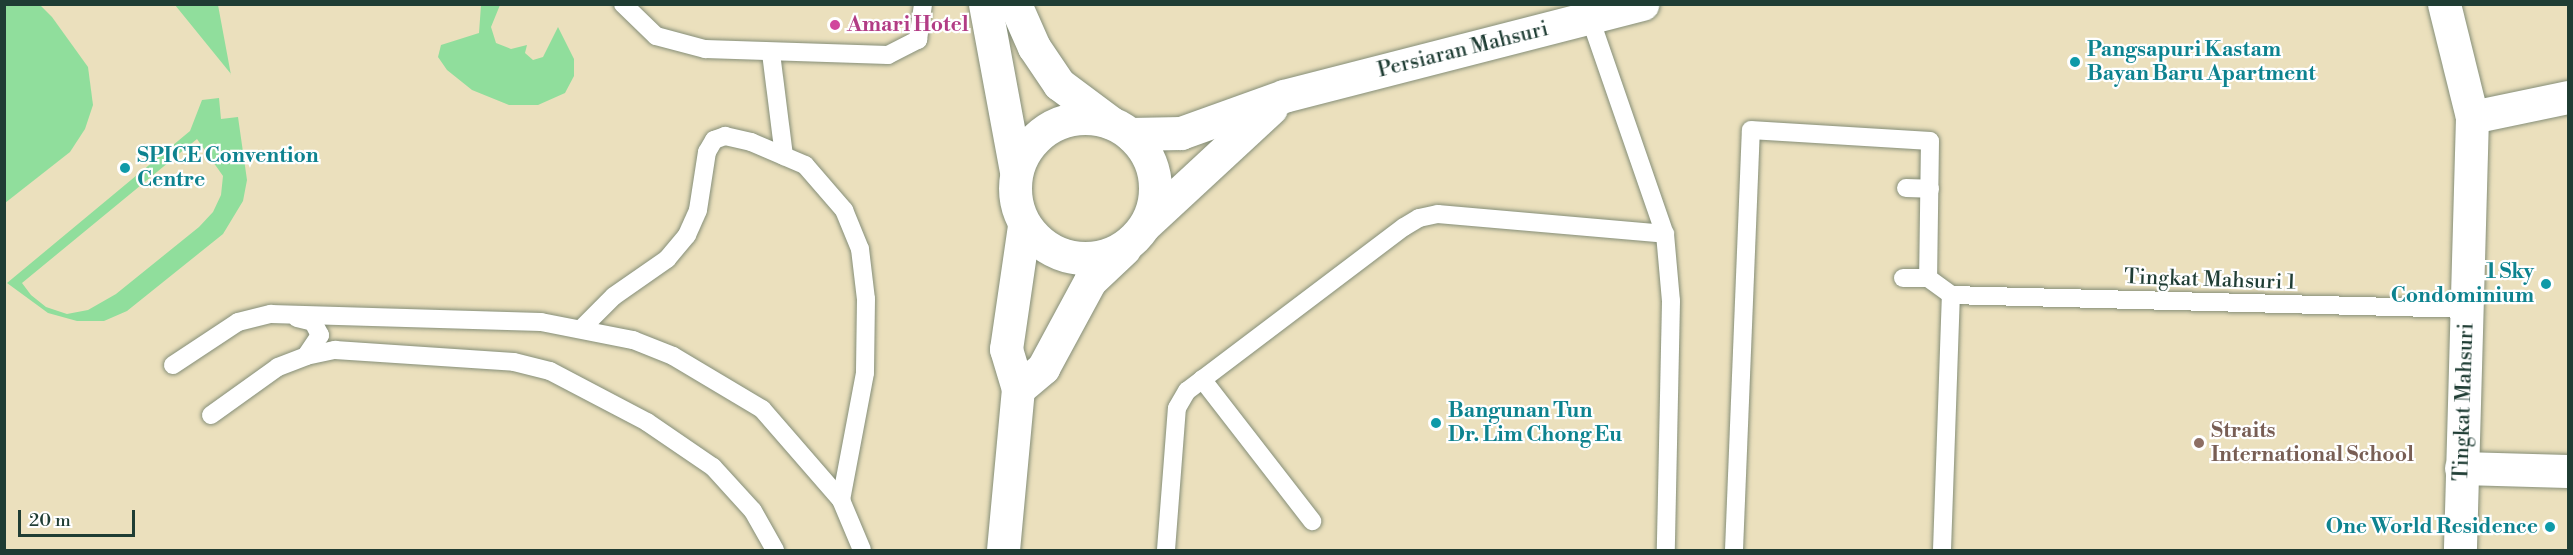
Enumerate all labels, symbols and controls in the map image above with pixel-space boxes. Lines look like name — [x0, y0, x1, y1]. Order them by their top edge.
place label: Amari Hotel — [847, 12, 969, 38]
street label: Persiaran Mahsuri — [1375, 17, 1551, 83]
marker: Amari Hotel — [828, 18, 842, 32]
place label: Pangsapuri Kastam Bayan Baru Apartment — [2087, 37, 2316, 87]
marker: Pangsapuri Kastam Bayan Baru Apartment — [2068, 55, 2082, 69]
place label: SPICE Convention Centre — [137, 143, 319, 193]
marker: SPICE Convention Centre — [118, 161, 132, 175]
place label: 1 Sky Condominium — [2391, 259, 2534, 309]
street label: Tingkat Mahsuri 1 — [2124, 264, 2296, 296]
marker: 1 Sky Condominium — [2539, 277, 2553, 291]
street label: Tingkat Mahsuri — [2449, 322, 2479, 482]
place label: Bangunan Tun Dr. Lim Chong Eu — [1448, 398, 1622, 448]
marker: Bangunan Tun Dr. Lim Chong Eu — [1429, 416, 1443, 430]
place label: Straits International School — [2211, 418, 2414, 468]
marker: Straits International School — [2192, 436, 2206, 450]
scale bar — [21, 498, 138, 536]
text: 20 m — [29, 509, 71, 532]
place label: One World Residence — [2326, 514, 2538, 540]
marker: One World Residence — [2543, 520, 2557, 534]

